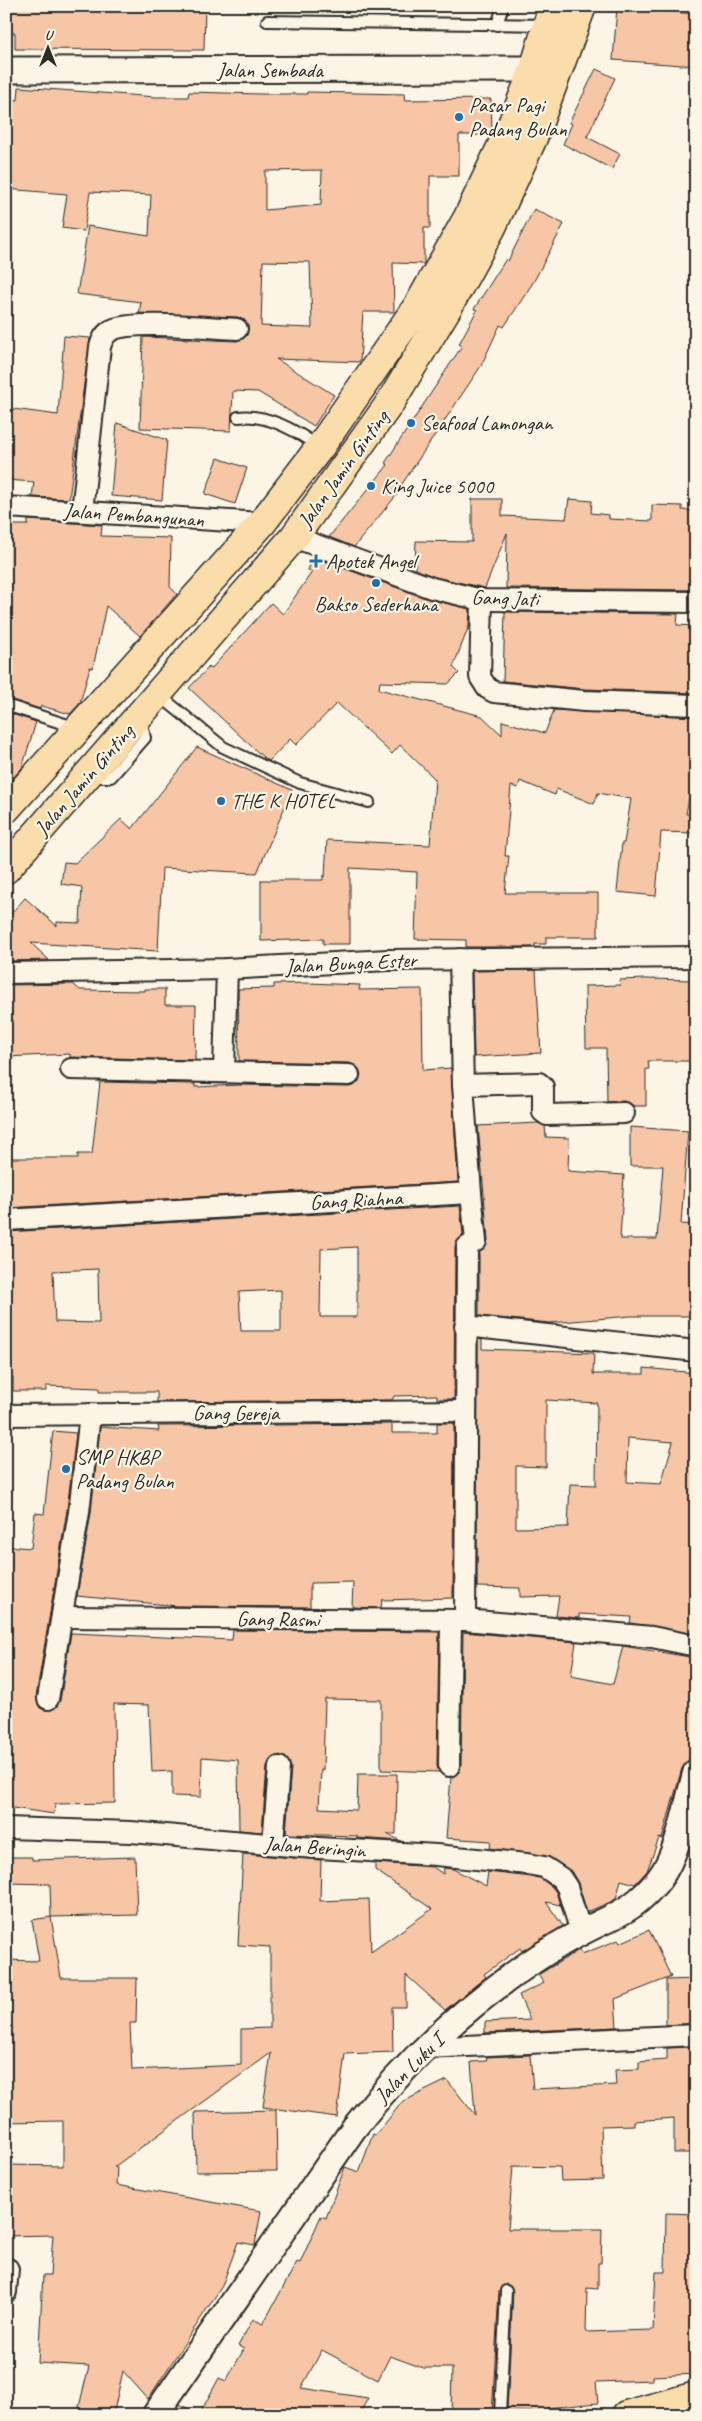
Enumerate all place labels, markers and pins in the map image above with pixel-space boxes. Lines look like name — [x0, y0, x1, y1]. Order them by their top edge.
place label: Pasar Pagi Padang Bulan — [469, 92, 567, 142]
marker: Pasar Pagi Padang Bulan — [453, 111, 465, 123]
place label: Seafood Lamongan — [421, 410, 554, 436]
marker: Seafood Lamongan — [405, 417, 417, 429]
place label: King Juice 5000 — [381, 473, 495, 499]
marker: King Juice 5000 — [365, 480, 377, 492]
place label: Apotek Angel — [326, 548, 419, 574]
marker: Apotek Angel — [310, 555, 322, 567]
marker: Bakso Sederhana — [370, 577, 382, 589]
place label: Bakso Sederhana — [314, 591, 440, 617]
place label: THE K HOTEL — [231, 788, 336, 814]
marker: THE K HOTEL — [215, 795, 227, 807]
place label: SMP HKBP Padang Bulan — [76, 1444, 174, 1494]
marker: SMP HKBP Padang Bulan — [60, 1463, 72, 1475]

